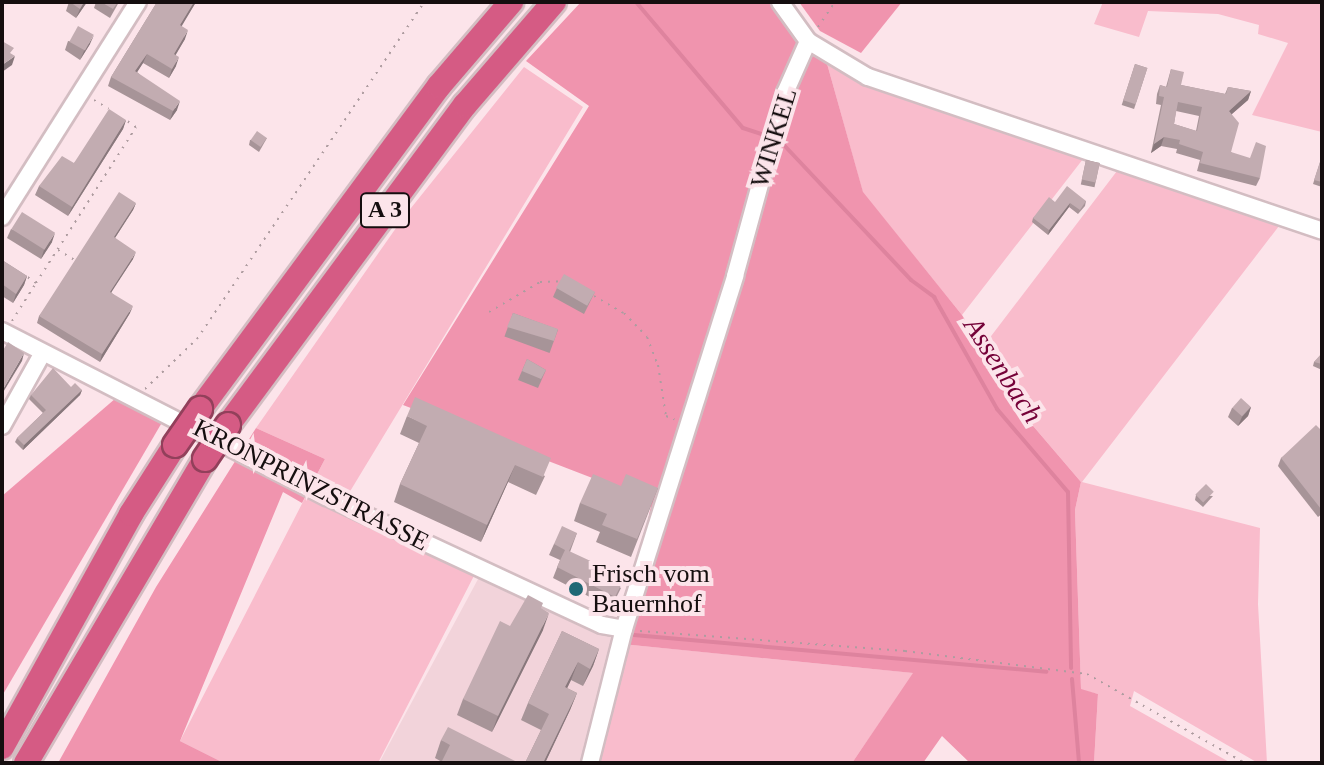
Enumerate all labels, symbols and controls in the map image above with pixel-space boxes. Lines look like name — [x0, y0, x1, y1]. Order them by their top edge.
street label: WINKEL — [744, 84, 804, 192]
road number: A 3 — [359, 190, 411, 230]
water label: Assenbach — [956, 311, 1050, 429]
street label: KRONPRINZSTRASSE — [188, 412, 434, 558]
place label: Frisch vom Bauernhof — [592, 558, 710, 620]
marker: Frisch vom Bauernhof — [567, 580, 585, 598]

